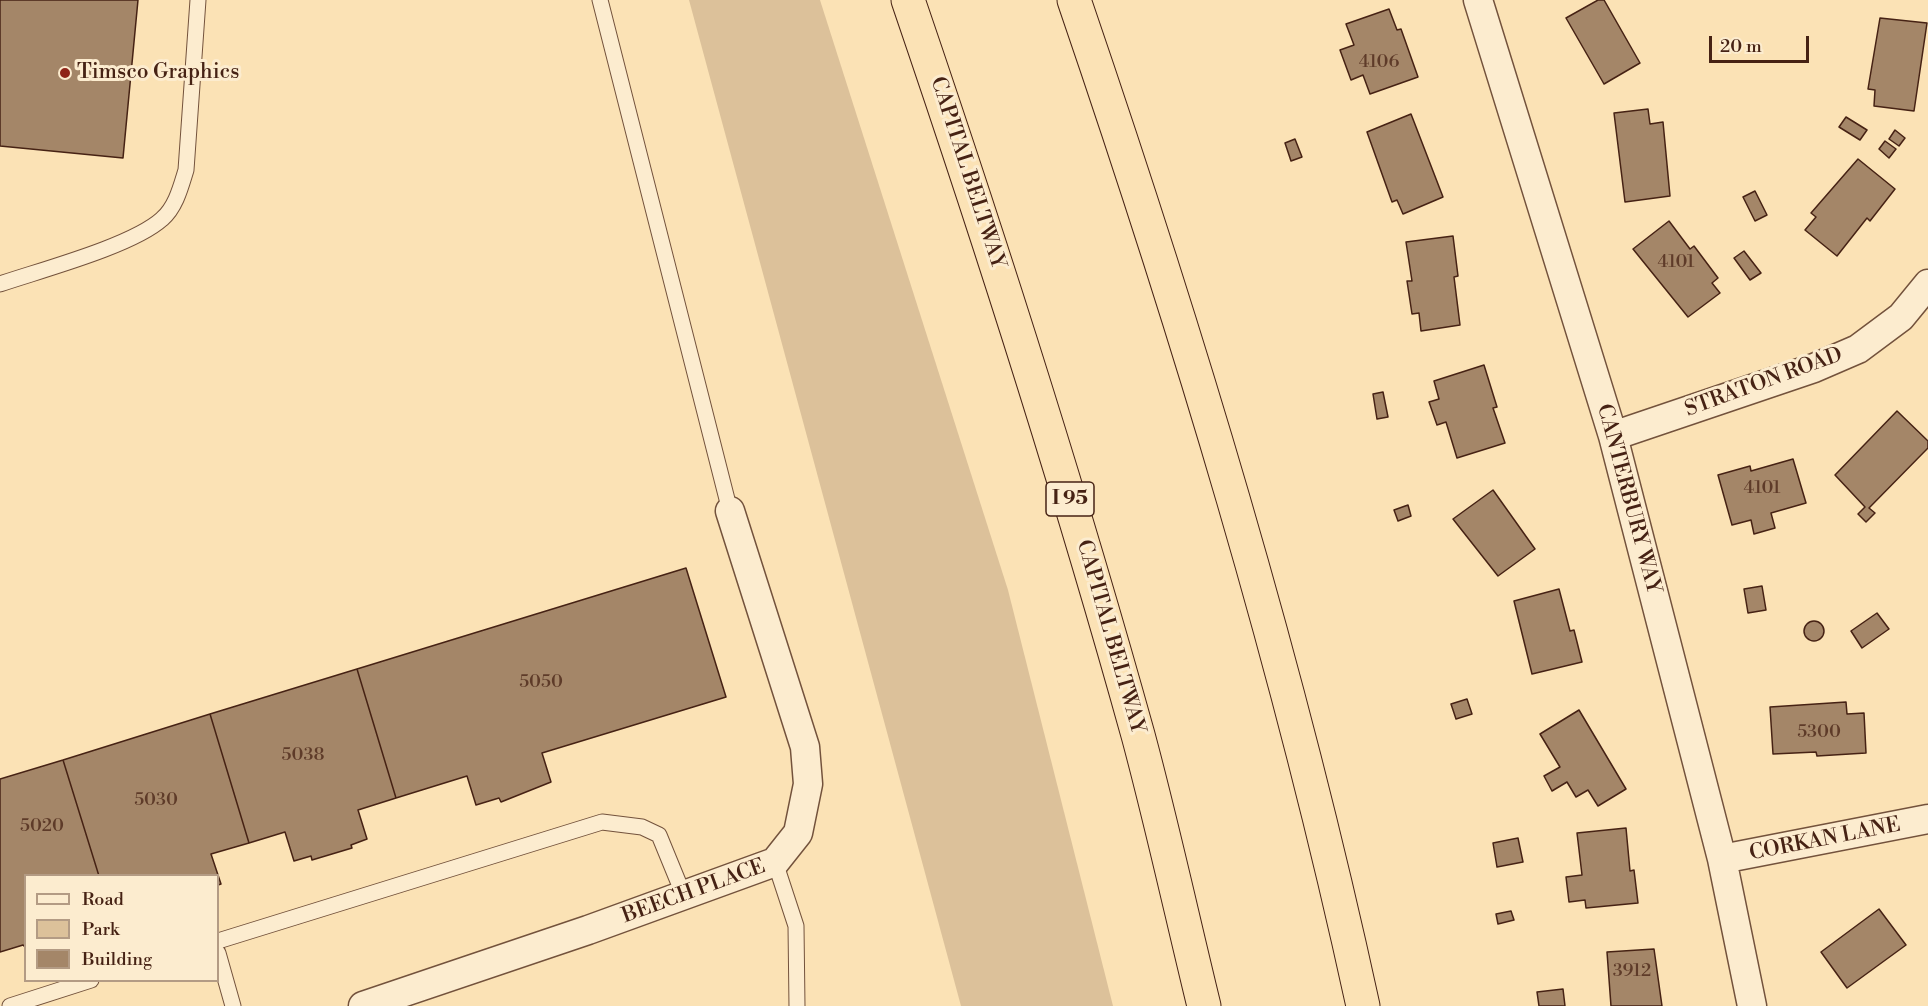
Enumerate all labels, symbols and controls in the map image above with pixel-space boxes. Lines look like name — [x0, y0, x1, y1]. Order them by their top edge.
scale bar — [1712, 24, 1812, 62]
text: 20 m — [1720, 35, 1762, 58]
house number: 4106 — [1359, 52, 1399, 74]
place label: Timsco Graphics — [77, 60, 239, 86]
marker: Timsco Graphics — [58, 66, 72, 80]
street label: CAPITAL BELTWAY — [924, 74, 1010, 272]
house number: 4101 — [1657, 252, 1695, 274]
street label: STRATON ROAD — [1682, 343, 1846, 423]
street label: CANTERBURY WAY — [1591, 401, 1665, 597]
house number: 4101 — [1743, 478, 1781, 500]
road number: I 95 — [1046, 482, 1094, 516]
street label: CAPITAL BELTWAY — [1070, 537, 1150, 737]
house number: 5050 — [519, 672, 563, 694]
house number: 5300 — [1797, 722, 1841, 744]
house number: 5038 — [282, 745, 324, 767]
house number: 5030 — [134, 790, 178, 812]
street label: CORKAN LANE — [1747, 813, 1903, 867]
house number: 5020 — [20, 816, 64, 838]
street label: BEECH PLACE — [619, 854, 769, 930]
legend — [24, 874, 219, 982]
text: Road — [82, 888, 124, 911]
text: Park — [82, 918, 119, 941]
text: Building — [82, 948, 152, 971]
house number: 3912 — [1613, 961, 1651, 983]

